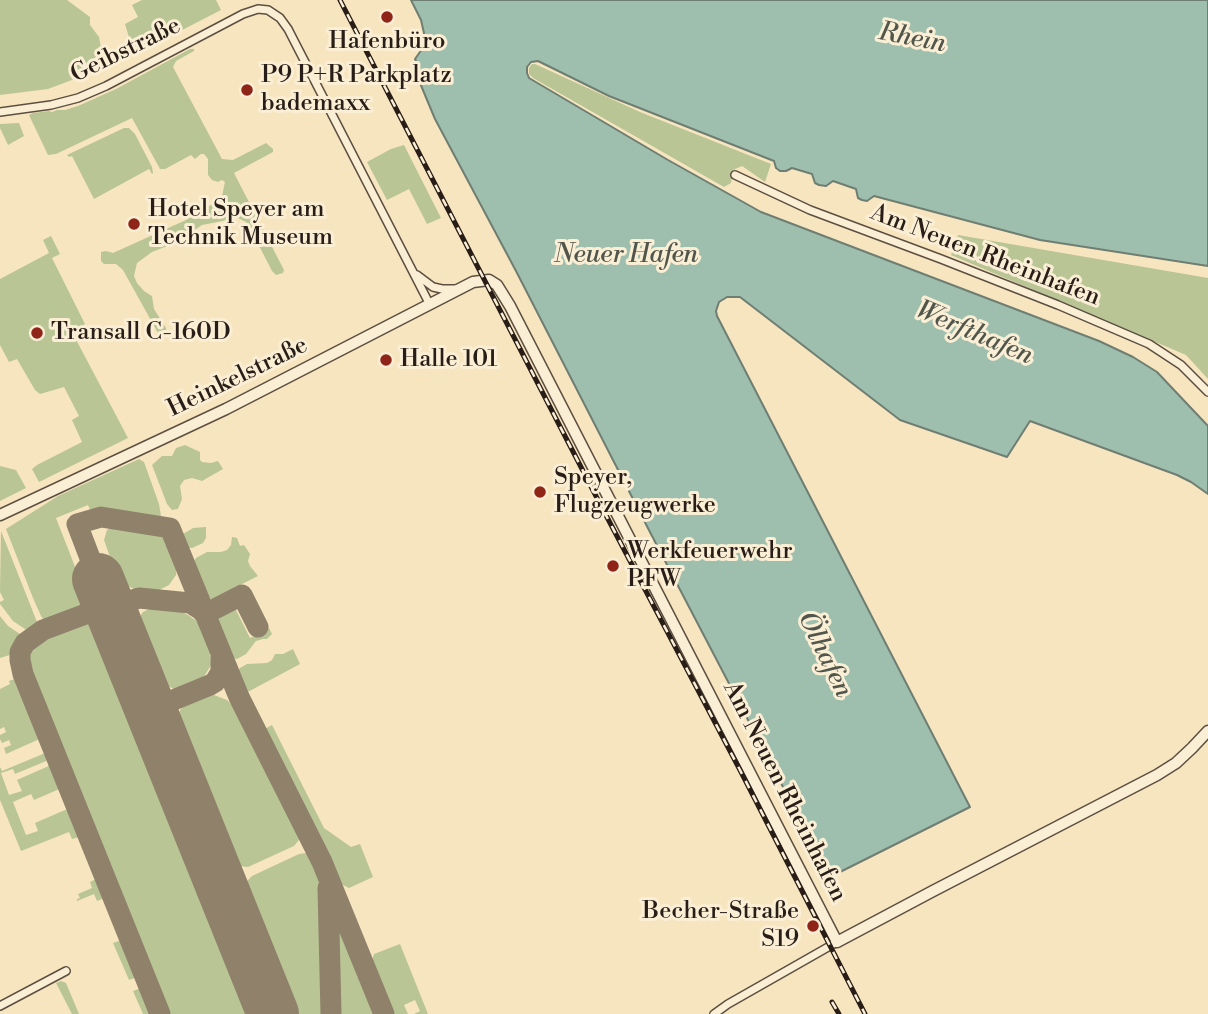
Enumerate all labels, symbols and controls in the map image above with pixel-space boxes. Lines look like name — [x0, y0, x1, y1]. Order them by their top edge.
marker: Hafenbüro — [379, 9, 395, 25]
street label: Geibstraße — [66, 12, 186, 90]
water label: Rhein — [876, 17, 948, 61]
place label: Hafenbüro — [329, 28, 445, 56]
place label: P9 P+R Parkplatz bademaxx — [261, 62, 452, 118]
marker: P9 P+R Parkplatz bademaxx — [239, 82, 255, 98]
place label: Hotel Speyer am Technik Museum — [148, 196, 333, 252]
street label: Am Neuen Rheinhafen — [866, 199, 1104, 313]
marker: Hotel Speyer am Technik Museum — [126, 216, 142, 232]
water label: Neuer Hafen — [554, 240, 698, 272]
water label: Werfthafen — [911, 295, 1037, 373]
place label: Transall C-160D — [51, 319, 231, 347]
marker: Transall C-160D — [29, 325, 45, 341]
street label: Heinkelstraße — [163, 332, 313, 424]
place label: Halle 101 — [400, 346, 498, 374]
marker: Halle 101 — [378, 352, 394, 368]
place label: Speyer, Flugzeugwerke — [554, 464, 716, 520]
marker: Speyer, Flugzeugwerke — [532, 484, 548, 500]
place label: Werkfeuerwehr PFW — [627, 538, 793, 594]
marker: Werkfeuerwehr PFW — [605, 558, 621, 574]
water label: Ölhafen — [790, 607, 858, 703]
street label: Am Neuen Rheinhafen — [716, 677, 852, 907]
place label: Becher-Straße S19 — [642, 898, 799, 954]
marker: Becher-Straße S19 — [805, 918, 821, 934]

